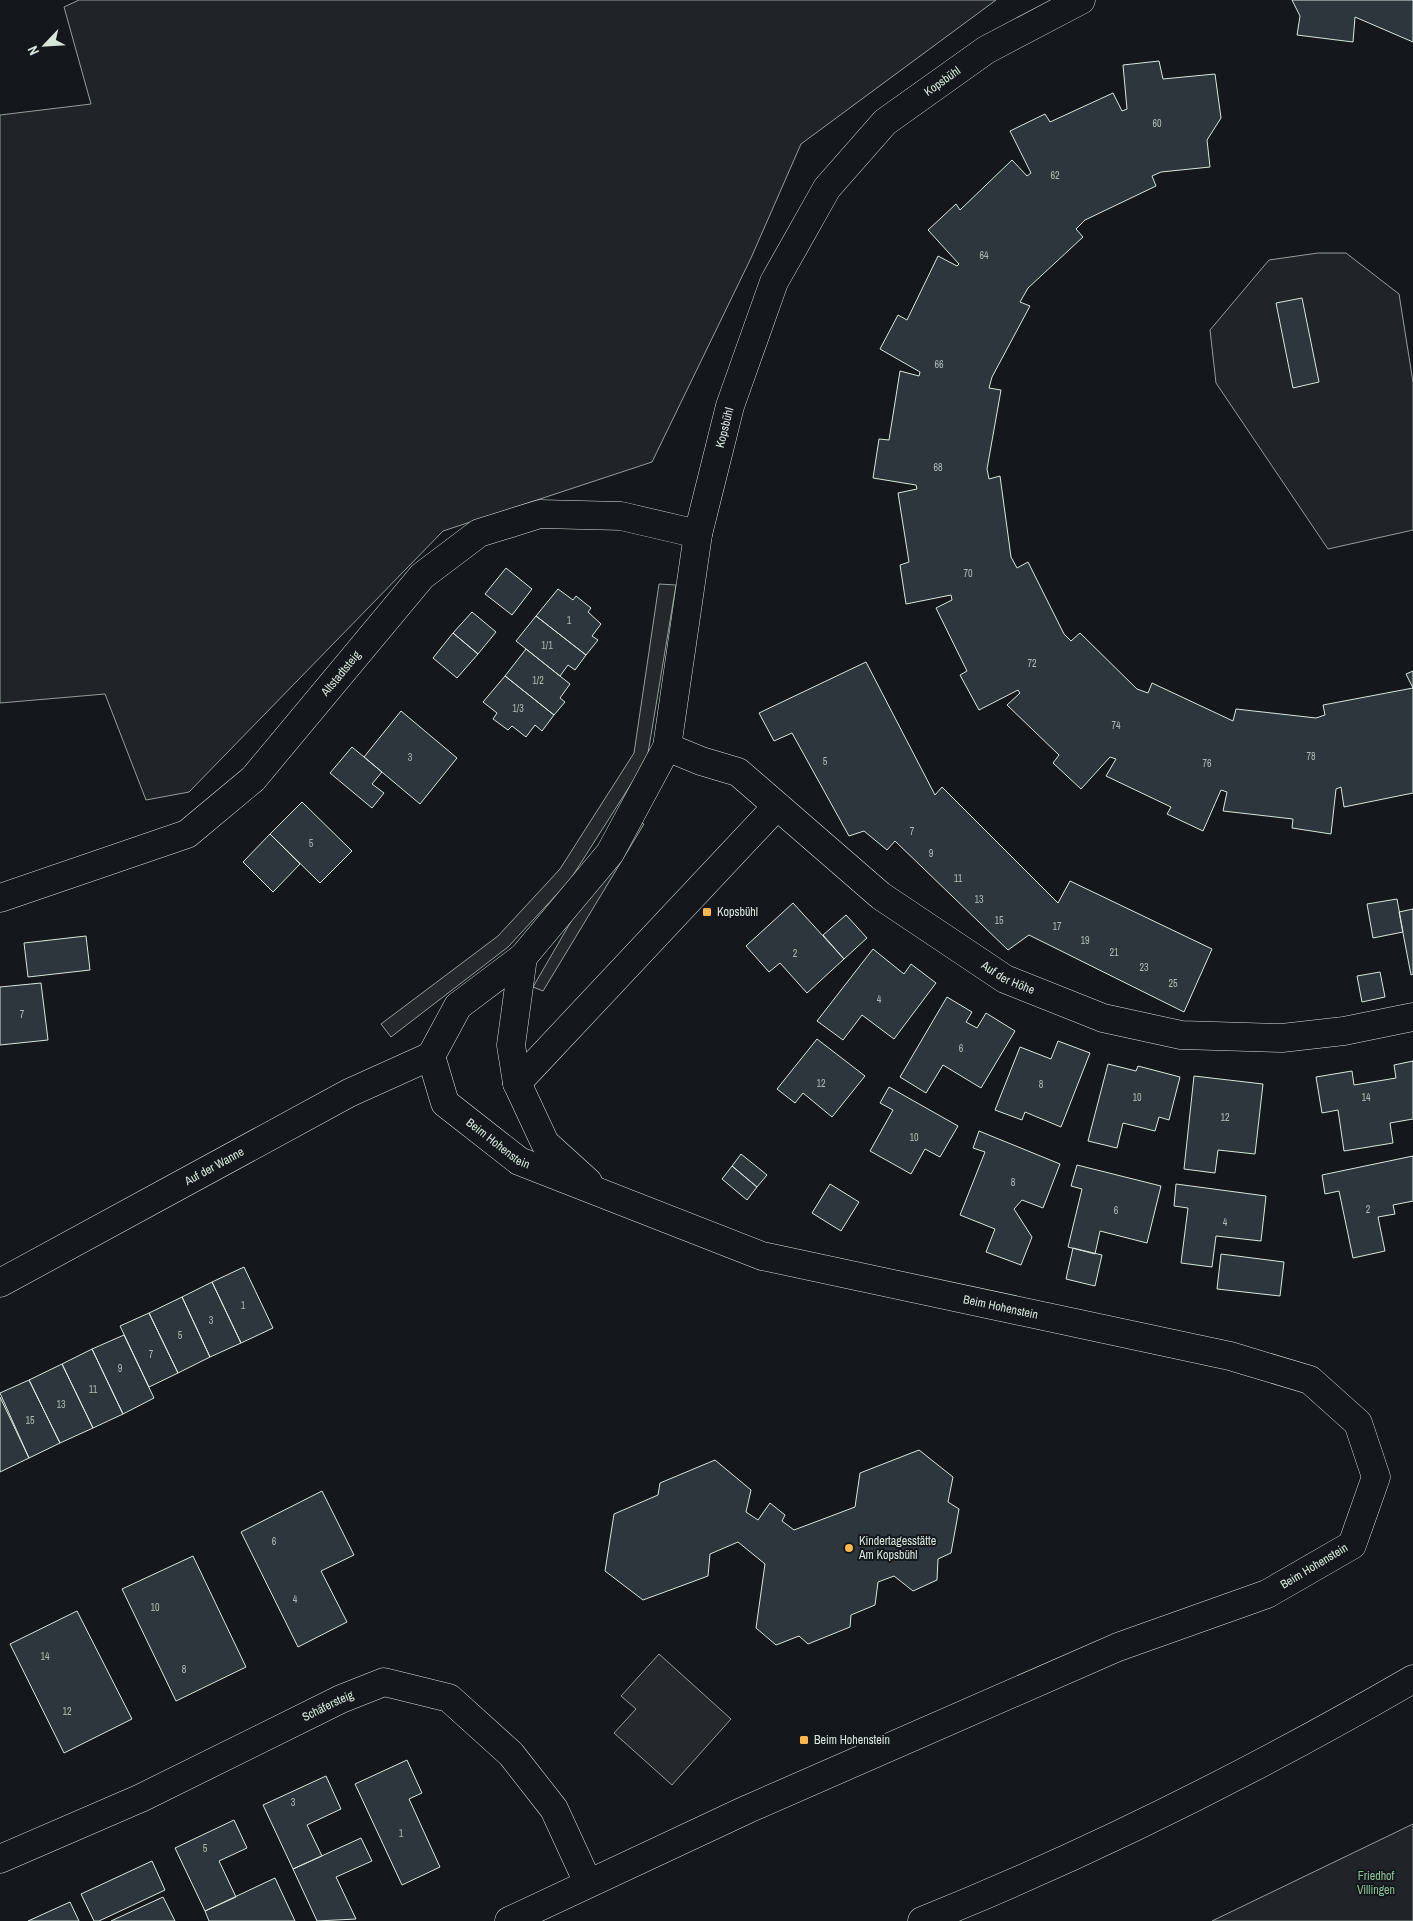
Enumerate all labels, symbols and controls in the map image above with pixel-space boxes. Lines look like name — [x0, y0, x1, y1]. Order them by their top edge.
north arrow — [20, 20, 70, 70]
text: N — [23, 43, 43, 58]
street label: Kopsbühl — [921, 63, 964, 100]
house number: 60 — [1152, 117, 1162, 130]
house number: 62 — [1050, 169, 1060, 182]
house number: 64 — [979, 249, 989, 262]
house number: 66 — [934, 358, 944, 371]
street label: Kopsbühl — [712, 406, 737, 450]
house number: 68 — [933, 461, 943, 474]
house number: 70 — [963, 567, 973, 580]
house number: 1 — [567, 614, 572, 627]
house number: 1/1 — [541, 639, 553, 652]
street label: Altstadtsteig — [317, 647, 365, 700]
house number: 72 — [1027, 657, 1037, 670]
house number: 1/2 — [532, 674, 544, 687]
house number: 1/3 — [512, 702, 524, 715]
house number: 74 — [1111, 719, 1121, 732]
house number: 78 — [1306, 750, 1316, 763]
house number: 3 — [408, 751, 413, 764]
house number: 5 — [823, 755, 828, 768]
house number: 76 — [1202, 757, 1212, 770]
house number: 7 — [910, 825, 915, 838]
house number: 5 — [309, 837, 314, 850]
house number: 9 — [929, 847, 934, 860]
house number: 11 — [954, 872, 963, 885]
house number: 13 — [974, 893, 984, 906]
place label: Kopsbühl — [717, 904, 758, 920]
marker: Kopsbühl — [701, 906, 713, 918]
house number: 15 — [994, 914, 1004, 927]
house number: 17 — [1052, 920, 1062, 933]
house number: 19 — [1080, 934, 1090, 947]
house number: 21 — [1109, 946, 1119, 959]
house number: 2 — [793, 947, 798, 960]
street label: Auf der Höhe — [977, 957, 1037, 998]
house number: 23 — [1139, 961, 1149, 974]
house number: 25 — [1168, 977, 1178, 990]
house number: 4 — [877, 993, 882, 1006]
house number: 7 — [20, 1008, 25, 1021]
house number: 6 — [959, 1042, 964, 1055]
house number: 12 — [816, 1077, 826, 1090]
house number: 8 — [1039, 1078, 1044, 1091]
house number: 10 — [1132, 1091, 1142, 1104]
house number: 14 — [1361, 1091, 1371, 1104]
house number: 12 — [1220, 1111, 1230, 1124]
street label: Beim Hohenstein — [463, 1115, 532, 1172]
house number: 10 — [909, 1131, 919, 1144]
street label: Auf der Wanne — [181, 1144, 247, 1189]
house number: 8 — [1011, 1176, 1016, 1189]
house number: 2 — [1366, 1203, 1371, 1216]
house number: 6 — [1114, 1204, 1119, 1217]
house number: 4 — [1223, 1216, 1228, 1229]
street label: Beim Hohenstein — [962, 1291, 1040, 1323]
house number: 1 — [241, 1299, 246, 1312]
house number: 3 — [209, 1314, 214, 1327]
house number: 5 — [178, 1329, 183, 1342]
house number: 7 — [149, 1348, 154, 1361]
house number: 9 — [118, 1362, 123, 1375]
house number: 11 — [89, 1383, 98, 1396]
house number: 13 — [56, 1398, 66, 1411]
house number: 15 — [25, 1414, 35, 1427]
place label: Kindertagesstätte Am Kopsbühl — [858, 1533, 936, 1563]
house number: 6 — [272, 1535, 277, 1548]
street label: Beim Hohenstein — [1277, 1540, 1351, 1592]
marker: Kindertagesstätte Am Kopsbühl — [843, 1542, 855, 1554]
house number: 4 — [293, 1593, 298, 1606]
house number: 10 — [150, 1601, 160, 1614]
house number: 14 — [40, 1650, 50, 1663]
house number: 8 — [182, 1663, 187, 1676]
street label: Schäfersteig — [299, 1687, 356, 1725]
house number: 12 — [62, 1705, 72, 1718]
place label: Beim Hohenstein — [814, 1732, 890, 1748]
marker: Beim Hohenstein — [798, 1734, 810, 1746]
house number: 3 — [291, 1796, 296, 1809]
house number: 1 — [399, 1827, 404, 1840]
house number: 5 — [203, 1842, 208, 1855]
park label: Friedhof Villingen — [1357, 1868, 1395, 1898]

